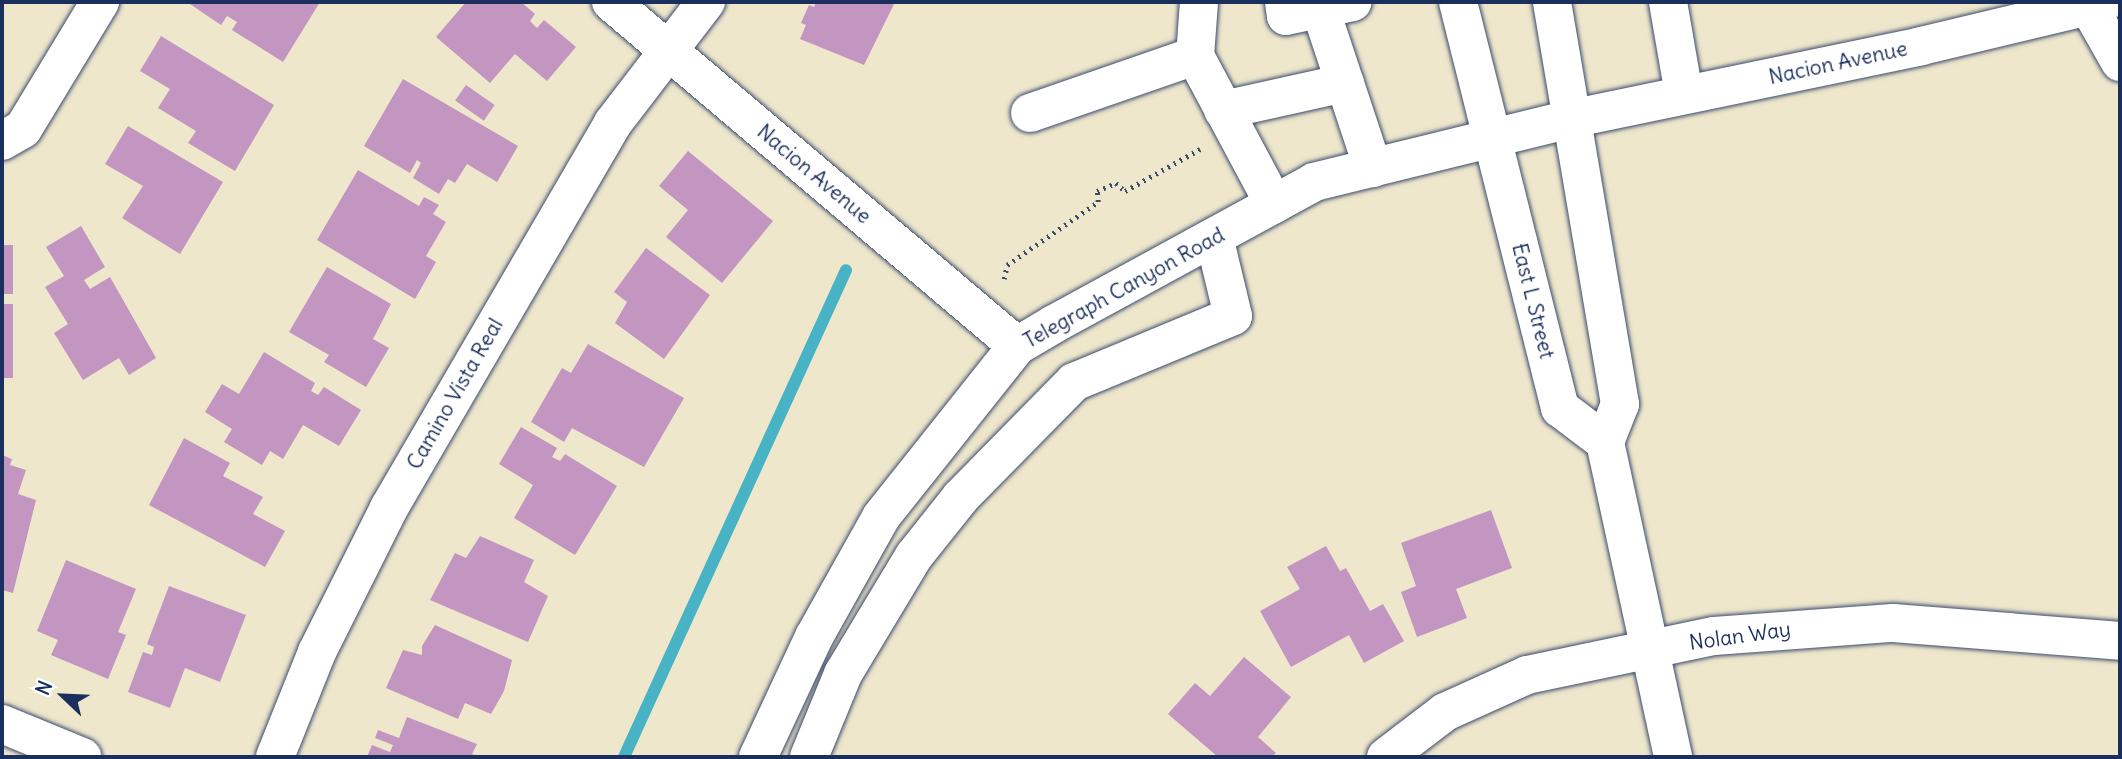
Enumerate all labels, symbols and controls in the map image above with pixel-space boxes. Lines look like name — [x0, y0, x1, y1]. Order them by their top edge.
street label: Nacion Avenue — [1766, 36, 1910, 90]
street label: Nacion Avenue — [752, 119, 876, 229]
street label: Telegraph Canyon Road — [1019, 222, 1229, 354]
street label: East L Street — [1506, 241, 1560, 361]
street label: Camino Vista Real — [402, 314, 508, 474]
street label: Nolan Way — [1688, 616, 1792, 656]
north arrow — [28, 661, 98, 731]
text: N — [30, 677, 57, 699]

